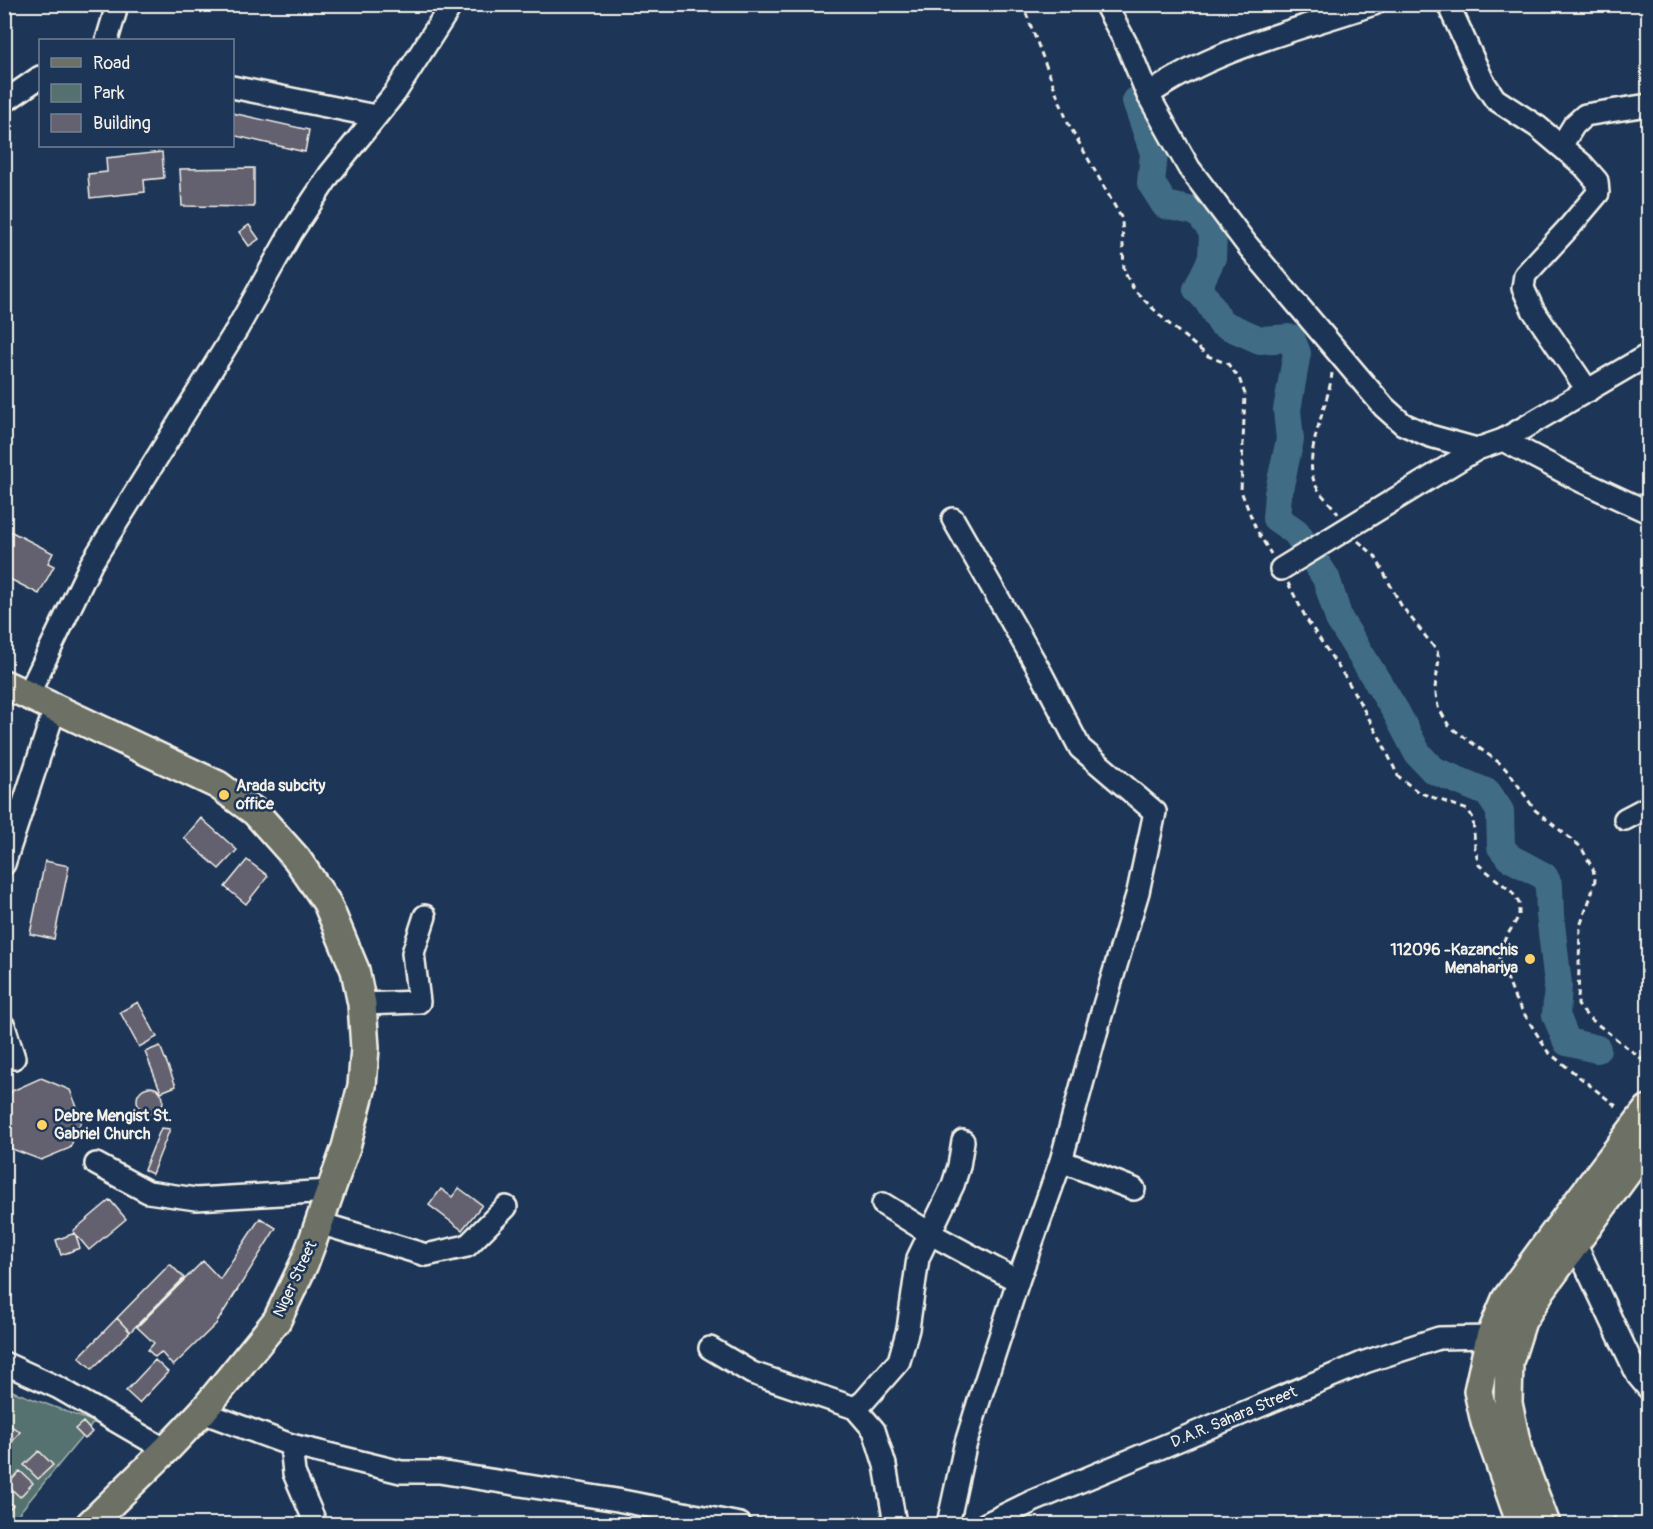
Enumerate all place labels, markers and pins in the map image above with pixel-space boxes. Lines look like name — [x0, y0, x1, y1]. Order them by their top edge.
place label: Arada subcity office — [235, 776, 325, 814]
marker: Arada subcity office — [217, 788, 231, 802]
place label: 112096 -Kazanchis Menahariya — [1391, 940, 1519, 978]
marker: 112096 -Kazanchis Menahariya — [1523, 952, 1537, 966]
place label: Debre Mengist St. Gabriel Church — [54, 1106, 172, 1144]
marker: Debre Mengist St. Gabriel Church — [35, 1118, 49, 1132]

